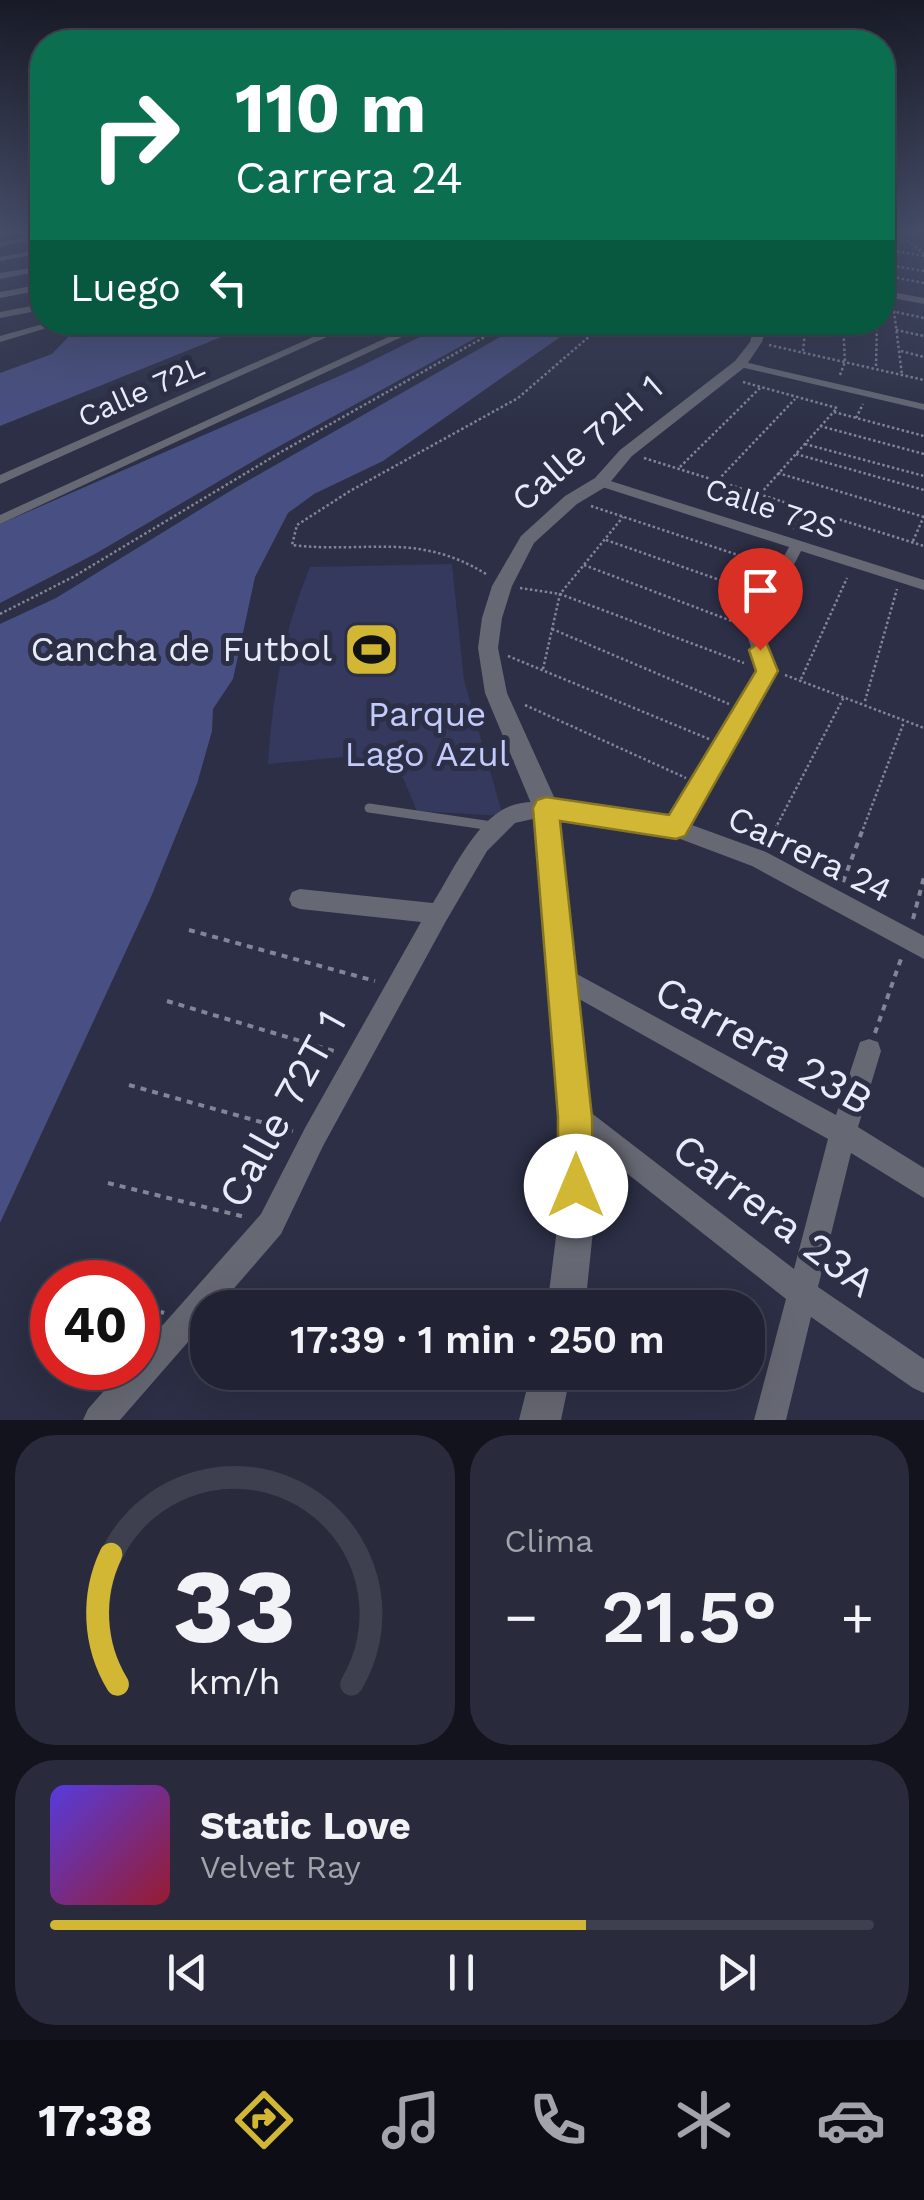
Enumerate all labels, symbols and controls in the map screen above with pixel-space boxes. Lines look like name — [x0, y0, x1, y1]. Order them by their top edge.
text: 110 m — [235, 67, 426, 149]
icon: right — [70, 70, 200, 200]
text: Carrera 24 — [235, 151, 463, 204]
icon: left — [201, 260, 256, 315]
text: Luego — [70, 266, 181, 310]
street label: Calle 72L — [72, 348, 210, 434]
street label: Calle 72H 1 — [503, 366, 671, 520]
street label: Calle 72S — [701, 470, 841, 546]
pin — [718, 548, 803, 651]
icon: arrive — [733, 563, 788, 618]
sports icon: Cancha de Futbol — [341, 619, 401, 679]
place label: Cancha de Futbol — [30, 628, 332, 670]
park label: Parque Lago Azul — [345, 693, 510, 775]
street label: Carrera 24 — [721, 796, 899, 912]
street label: Carrera 23B — [647, 965, 881, 1125]
street label: Calle 72T 1 — [208, 1002, 356, 1216]
street label: Carrera 23A — [663, 1123, 885, 1307]
position arrow — [524, 1134, 628, 1238]
speed limit sign: 40 — [30, 1260, 160, 1390]
text: 17:39 · 1 min · 250 m — [290, 1318, 665, 1362]
text: Clima — [505, 1522, 593, 1560]
text: 33 — [173, 1545, 296, 1667]
text: 21.5° — [601, 1572, 777, 1660]
text: − — [505, 1585, 538, 1649]
text: + — [841, 1585, 874, 1649]
text: km/h — [189, 1661, 281, 1703]
text: Static Love — [200, 1804, 411, 1848]
text: Velvet Ray — [200, 1848, 361, 1886]
icon: previous — [160, 1945, 215, 2000]
icon: pause — [434, 1945, 489, 2000]
icon: next — [709, 1945, 764, 2000]
icon: directions — [229, 2085, 299, 2155]
icon: music — [376, 2085, 446, 2155]
icon: phone — [523, 2085, 593, 2155]
icon: climate — [669, 2085, 739, 2155]
icon: car — [816, 2085, 886, 2155]
text: 17:38 — [38, 2094, 153, 2147]

